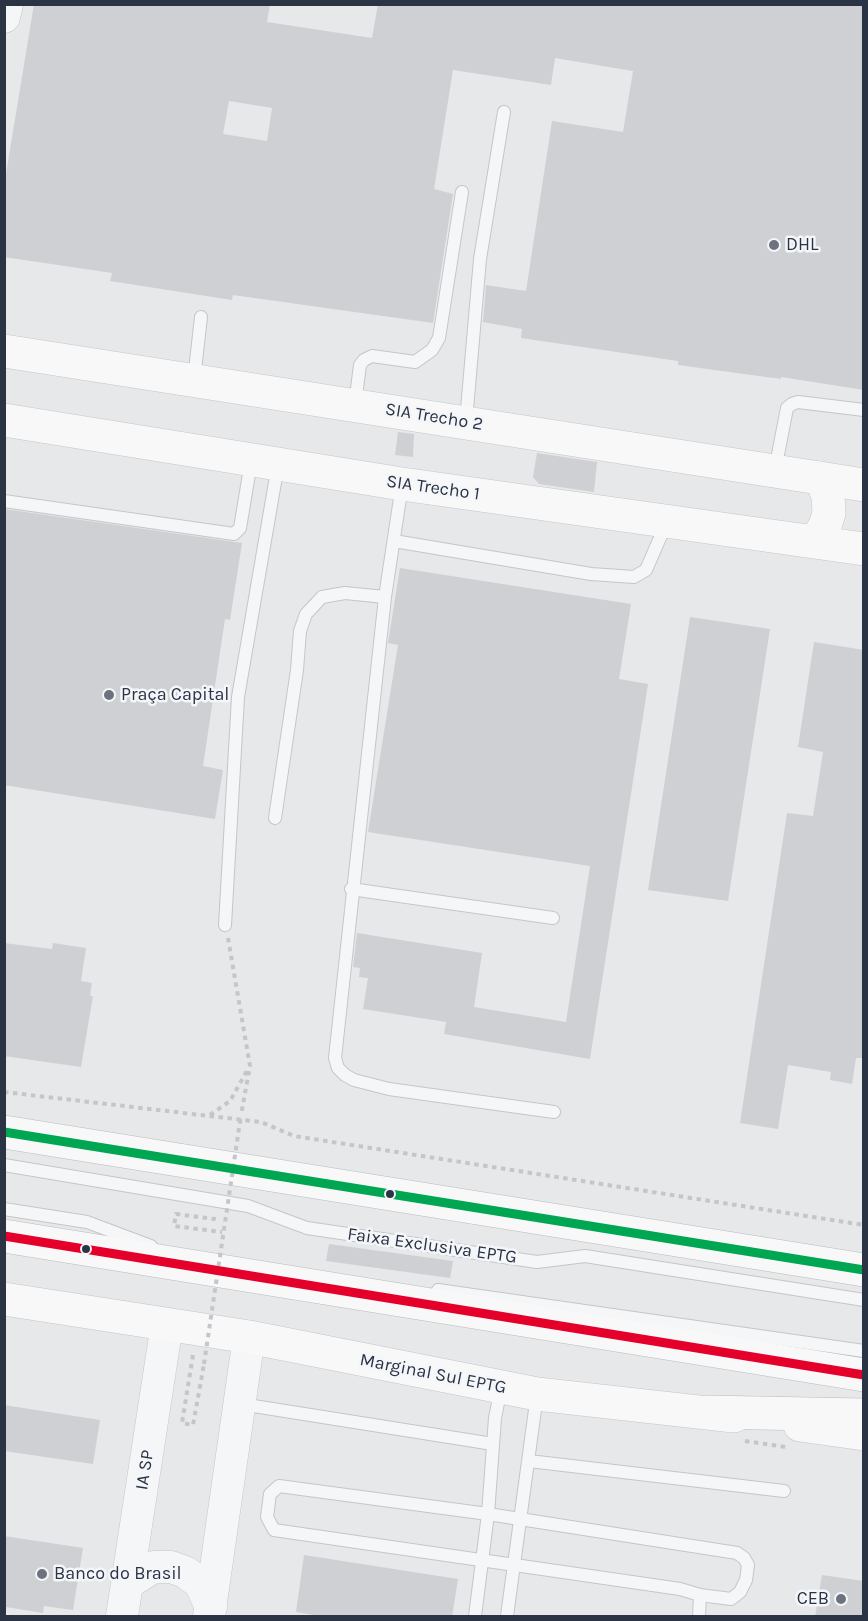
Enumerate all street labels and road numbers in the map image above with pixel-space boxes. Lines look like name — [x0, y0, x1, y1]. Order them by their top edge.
street label: SIA Trecho 2 — [384, 399, 484, 435]
street label: SIA Trecho 1 — [385, 471, 481, 505]
street label: Faixa Exclusiva EPTG — [346, 1223, 518, 1269]
street label: Marginal Sul EPTG — [358, 1349, 508, 1399]
street label: IA SP — [131, 1448, 159, 1492]

